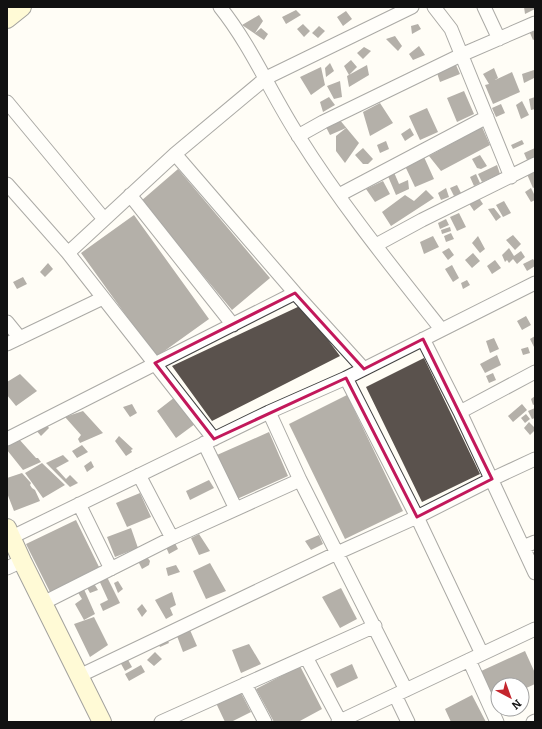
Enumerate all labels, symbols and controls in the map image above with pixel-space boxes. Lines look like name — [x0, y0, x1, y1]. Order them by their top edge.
north arrow — [490, 677, 530, 717]
text: N — [508, 696, 524, 712]

